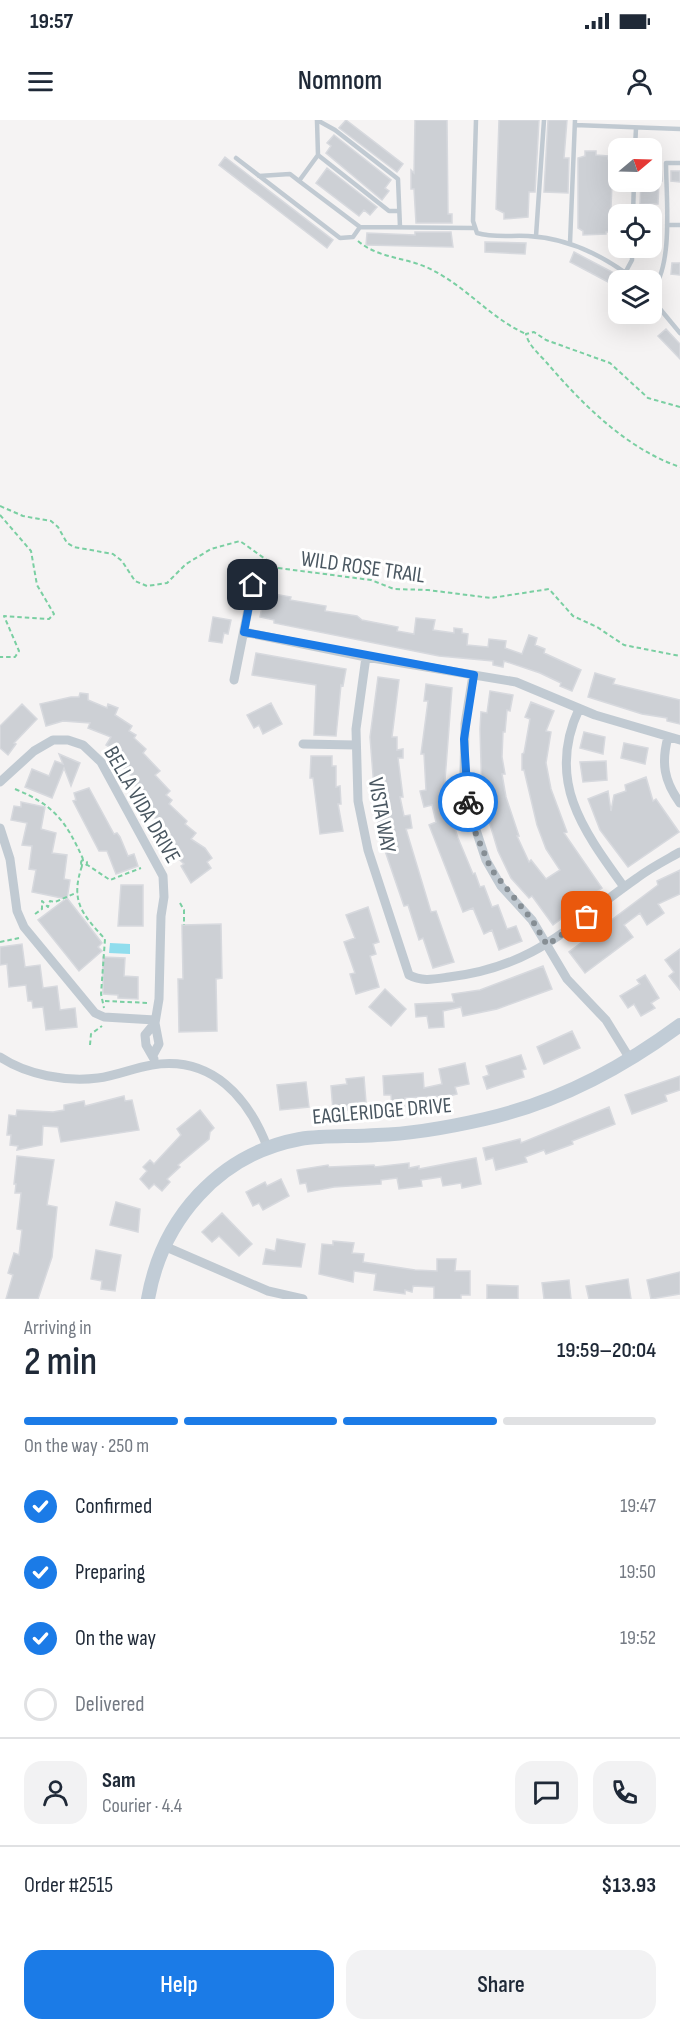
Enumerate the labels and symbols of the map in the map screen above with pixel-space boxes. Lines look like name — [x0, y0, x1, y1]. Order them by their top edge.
north arrow — [608, 138, 662, 192]
street label: WILD ROSE TRAIL — [299, 545, 426, 590]
pin — [227, 559, 278, 610]
street label: BELLA VIDA DRIVE — [97, 742, 186, 868]
courier — [438, 772, 498, 832]
street label: VISTA WAY — [362, 775, 401, 855]
pin — [561, 891, 612, 942]
street label: EAGLERIDGE DRIVE — [311, 1092, 453, 1131]

